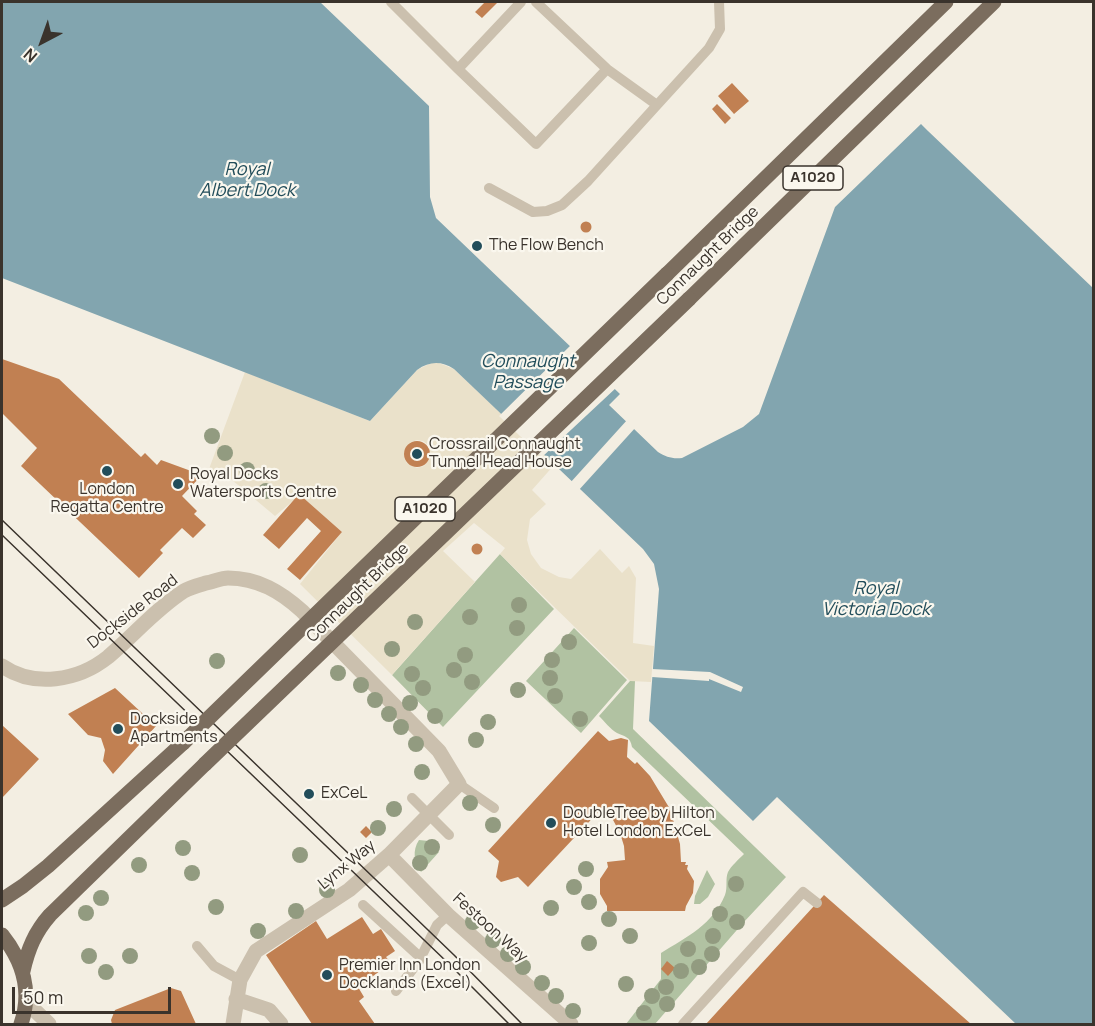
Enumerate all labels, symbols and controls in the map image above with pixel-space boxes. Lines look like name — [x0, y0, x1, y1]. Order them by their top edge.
north arrow — [12, 12, 72, 72]
text: N — [19, 44, 42, 68]
water label: Royal Albert Dock — [199, 159, 295, 201]
road number: A1020 — [783, 166, 843, 190]
street label: Connaught Bridge — [653, 202, 763, 310]
place label: The Flow Bench — [489, 236, 604, 256]
marker: The Flow Bench — [470, 239, 484, 253]
water label: Connaught Passage — [481, 351, 575, 394]
place label: Crossrail Connaught Tunnel Head House — [429, 435, 581, 473]
marker: Crossrail Connaught Tunnel Head House — [410, 447, 424, 461]
marker: London Regatta Centre — [100, 464, 114, 478]
place label: Royal Docks Watersports Centre — [190, 465, 337, 503]
marker: Royal Docks Watersports Centre — [171, 477, 185, 491]
place label: London Regatta Centre — [50, 480, 164, 518]
road number: A1020 — [395, 497, 455, 521]
street label: Connaught Bridge — [303, 539, 413, 647]
street label: Dockside Road — [84, 571, 182, 653]
water label: Royal Victoria Dock — [822, 578, 930, 620]
place label: Dockside Apartments — [130, 710, 218, 748]
marker: Dockside Apartments — [111, 722, 125, 736]
place label: ExCeL — [321, 784, 368, 804]
marker: ExCeL — [302, 787, 316, 801]
place label: DoubleTree by Hilton Hotel London ExCeL — [563, 804, 715, 842]
marker: DoubleTree by Hilton Hotel London ExCeL — [544, 816, 558, 830]
street label: Lynx Way — [315, 836, 379, 894]
street label: Festoon Way — [449, 889, 531, 967]
place label: Premier Inn London Docklands (Excel) — [339, 956, 480, 994]
marker: Premier Inn London Docklands (Excel) — [320, 968, 334, 982]
scale bar — [15, 975, 174, 1013]
text: 50 m — [23, 985, 63, 1009]

